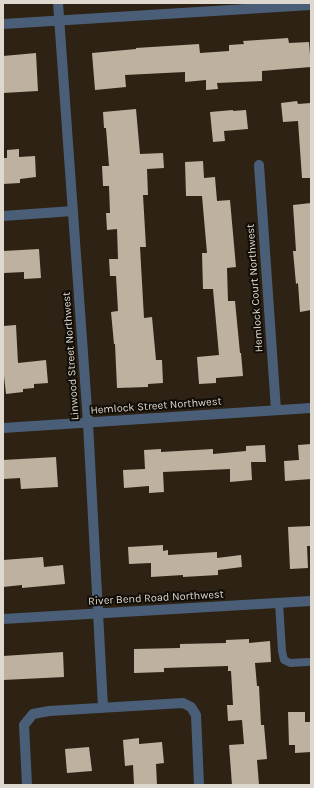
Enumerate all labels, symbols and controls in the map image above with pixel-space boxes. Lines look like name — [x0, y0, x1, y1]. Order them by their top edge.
street label: Hemlock Court Northwest — [244, 223, 266, 353]
street label: Linwood Street Northwest — [60, 291, 82, 421]
street label: Hemlock Street Northwest — [90, 395, 222, 417]
street label: River Bend Road Northwest — [88, 588, 224, 608]

